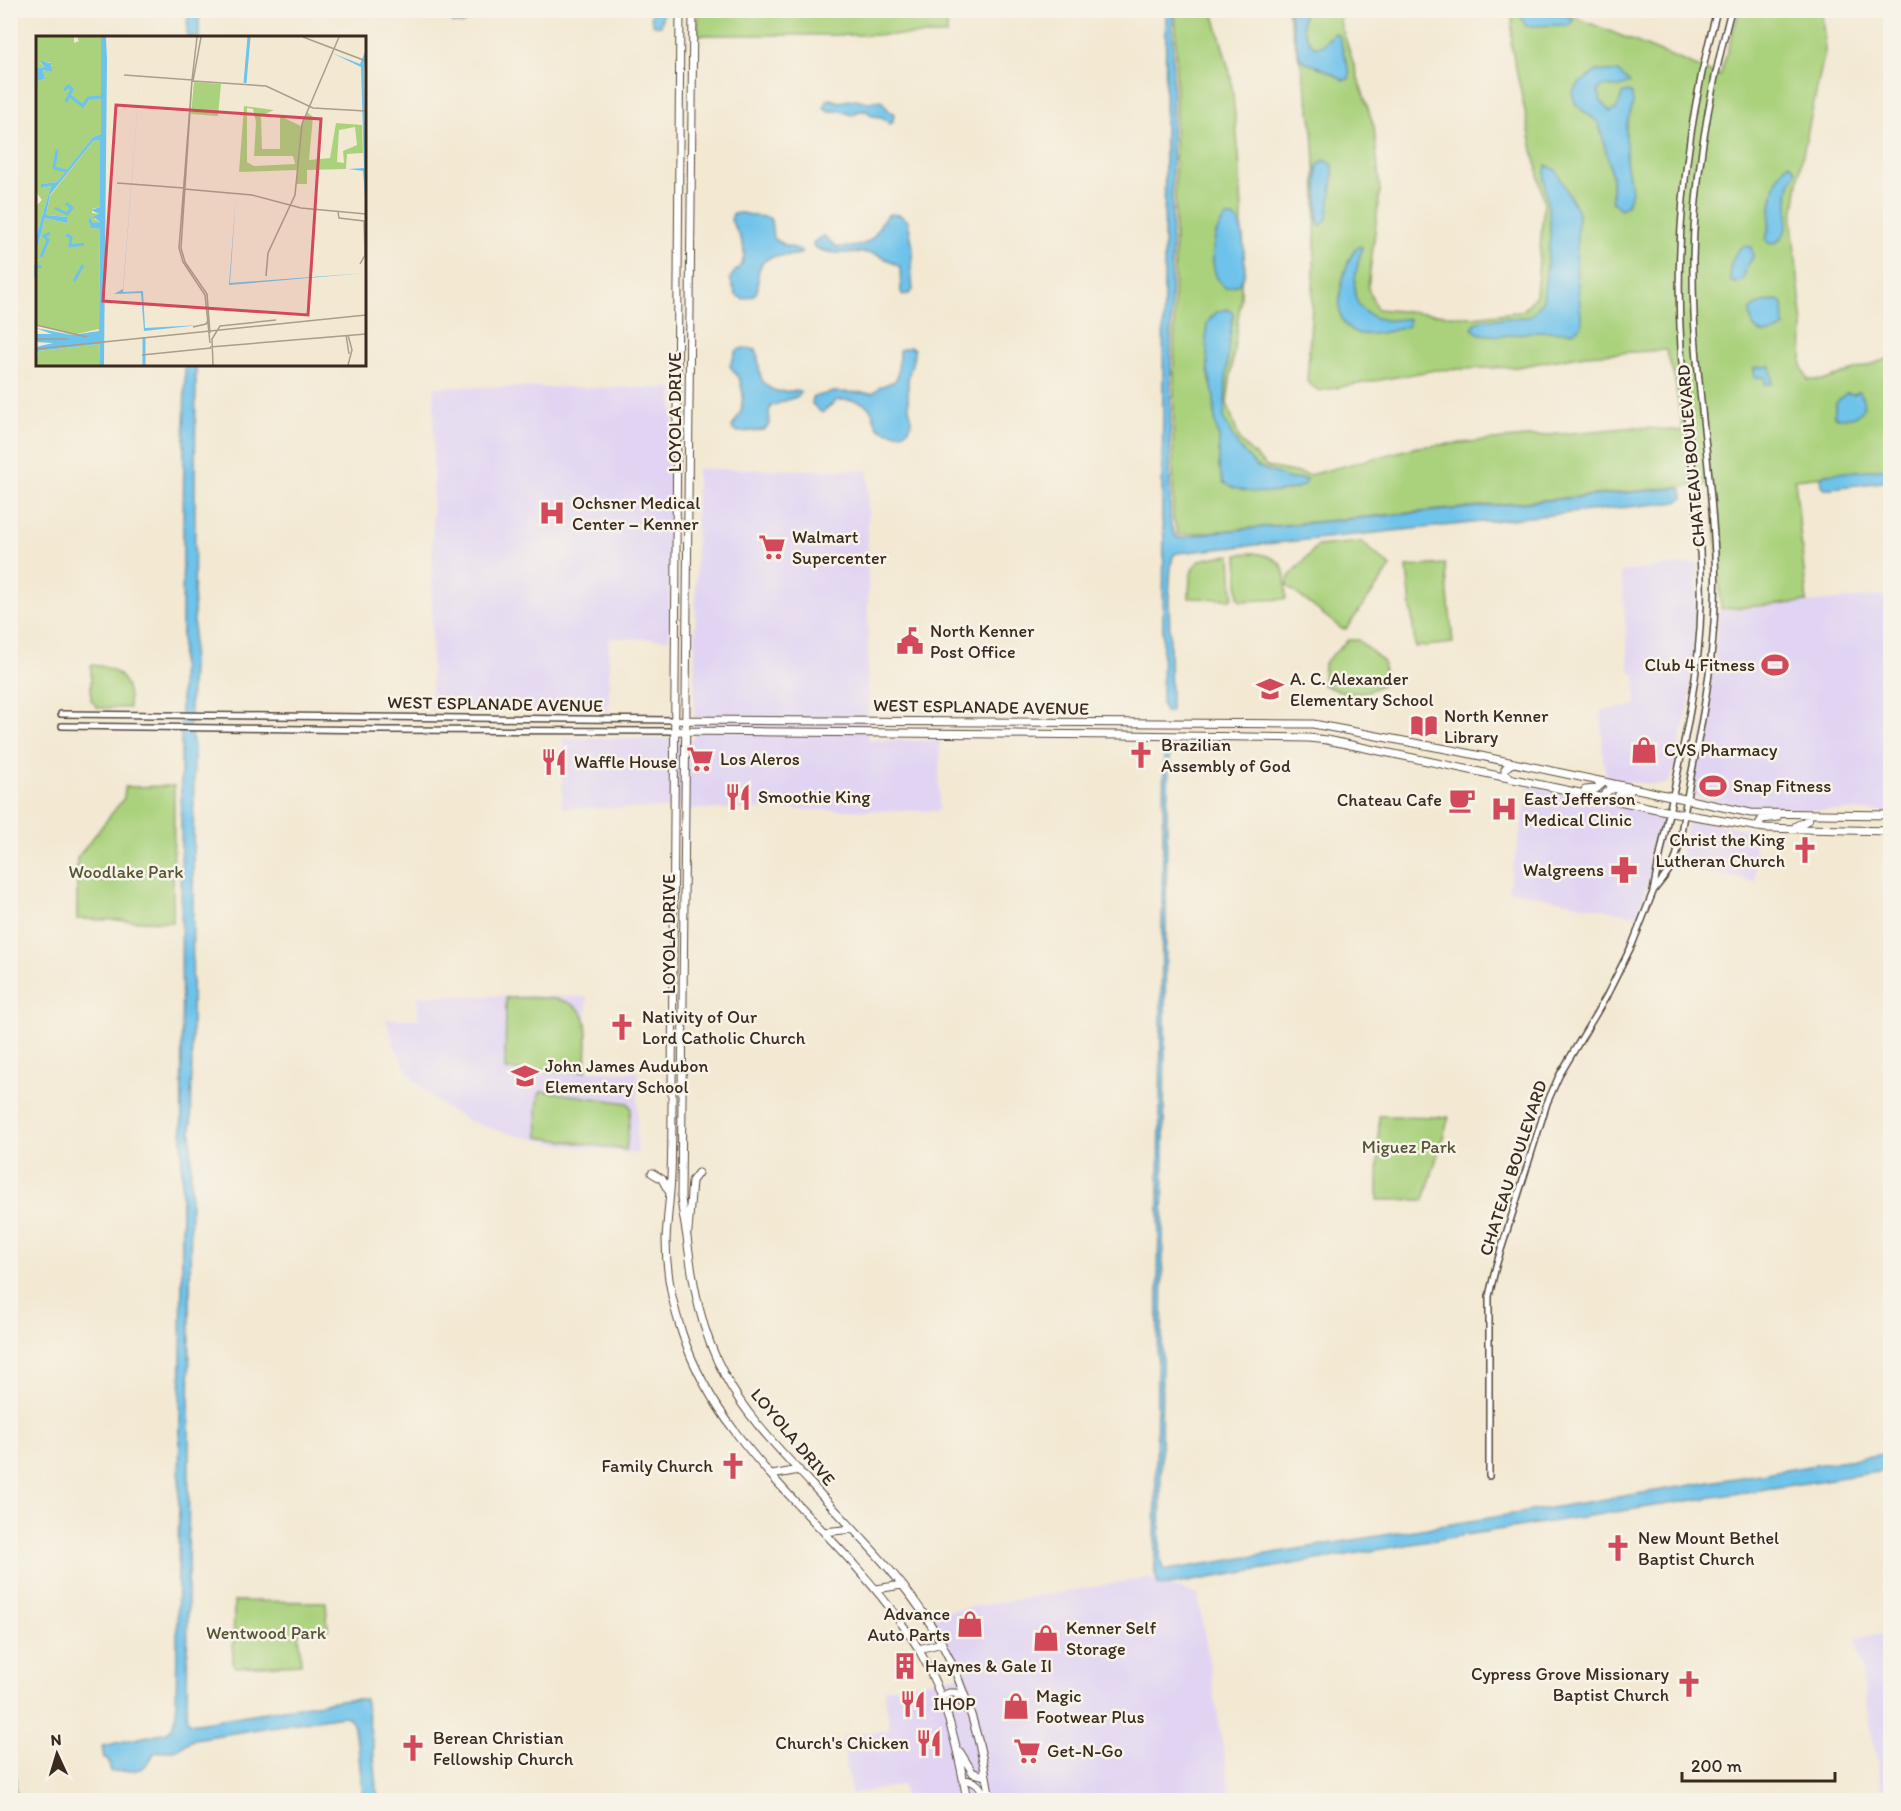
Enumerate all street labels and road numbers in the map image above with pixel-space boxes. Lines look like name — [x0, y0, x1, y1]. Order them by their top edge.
street label: LOYOLA DRIVE — [664, 352, 686, 472]
street label: CHATEAU BOULEVARD — [1672, 364, 1710, 548]
street label: WEST ESPLANADE AVENUE — [387, 691, 603, 717]
street label: WEST ESPLANADE AVENUE — [873, 694, 1089, 720]
street label: LOYOLA DRIVE — [658, 874, 680, 994]
street label: CHATEAU BOULEVARD — [1474, 1077, 1552, 1259]
street label: LOYOLA DRIVE — [746, 1384, 840, 1490]

